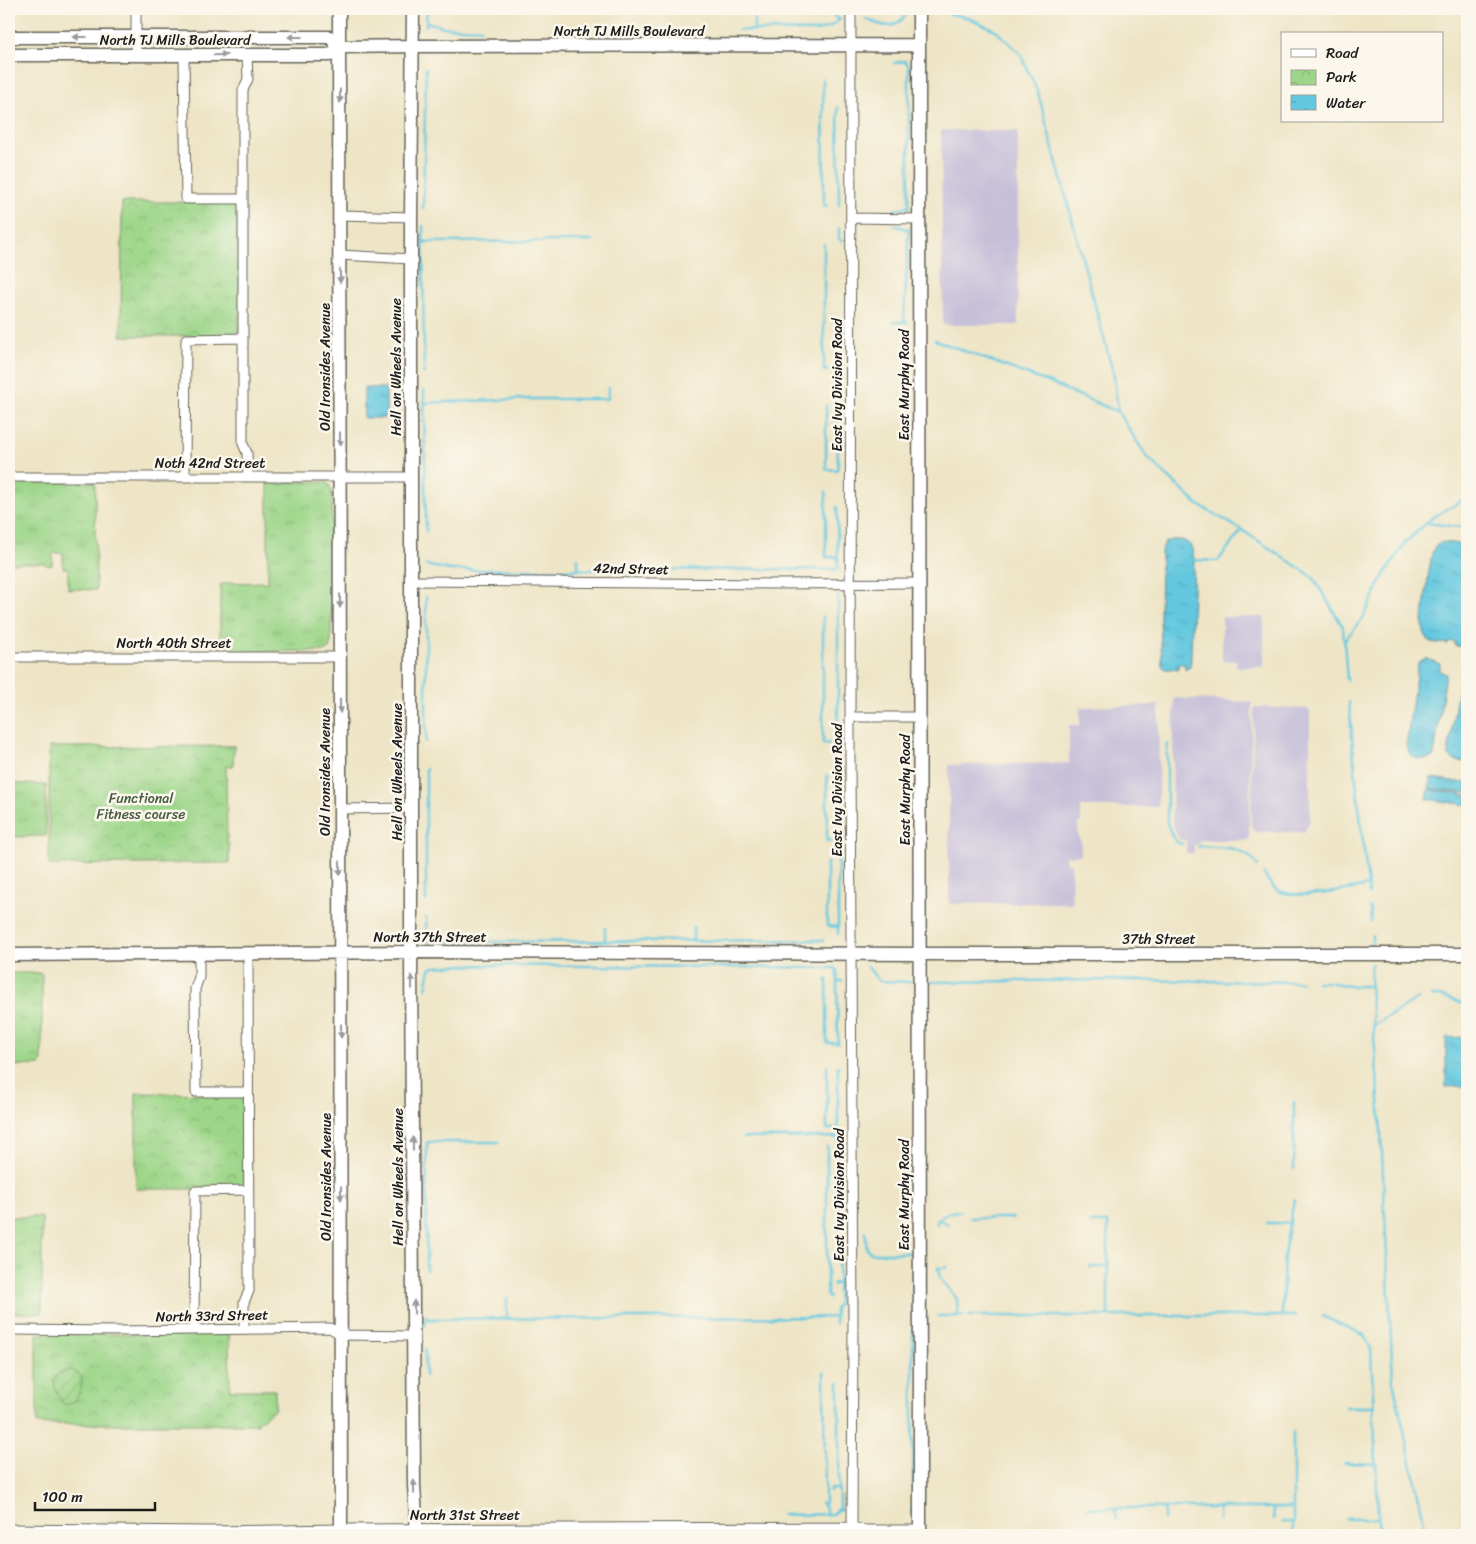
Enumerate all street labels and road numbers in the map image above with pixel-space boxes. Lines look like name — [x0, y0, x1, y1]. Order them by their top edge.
street label: North TJ Mills Boulevard — [554, 19, 706, 44]
street label: North TJ Mills Boulevard — [100, 28, 252, 53]
street label: Hell on Wheels Avenue — [384, 298, 409, 436]
street label: Old Ironsides Avenue — [313, 303, 338, 431]
street label: East Ivy Division Road — [825, 317, 850, 452]
street label: East Murphy Road — [892, 328, 917, 441]
street label: Noth 42nd Street — [155, 451, 265, 476]
street label: 42nd Street — [593, 556, 669, 582]
street label: North 40th Street — [116, 631, 232, 656]
street label: Hell on Wheels Avenue — [385, 703, 410, 841]
street label: Old Ironsides Avenue — [313, 708, 338, 836]
street label: East Ivy Division Road — [825, 722, 850, 857]
street label: East Murphy Road — [893, 733, 918, 846]
street label: North 37th Street — [373, 925, 487, 950]
street label: 37th Street — [1122, 927, 1196, 952]
street label: Hell on Wheels Avenue — [386, 1108, 411, 1246]
street label: Old Ironsides Avenue — [314, 1113, 339, 1241]
street label: East Ivy Division Road — [827, 1127, 852, 1262]
street label: East Murphy Road — [892, 1138, 917, 1251]
street label: North 33rd Street — [156, 1303, 268, 1329]
street label: North 31st Street — [410, 1503, 520, 1528]

